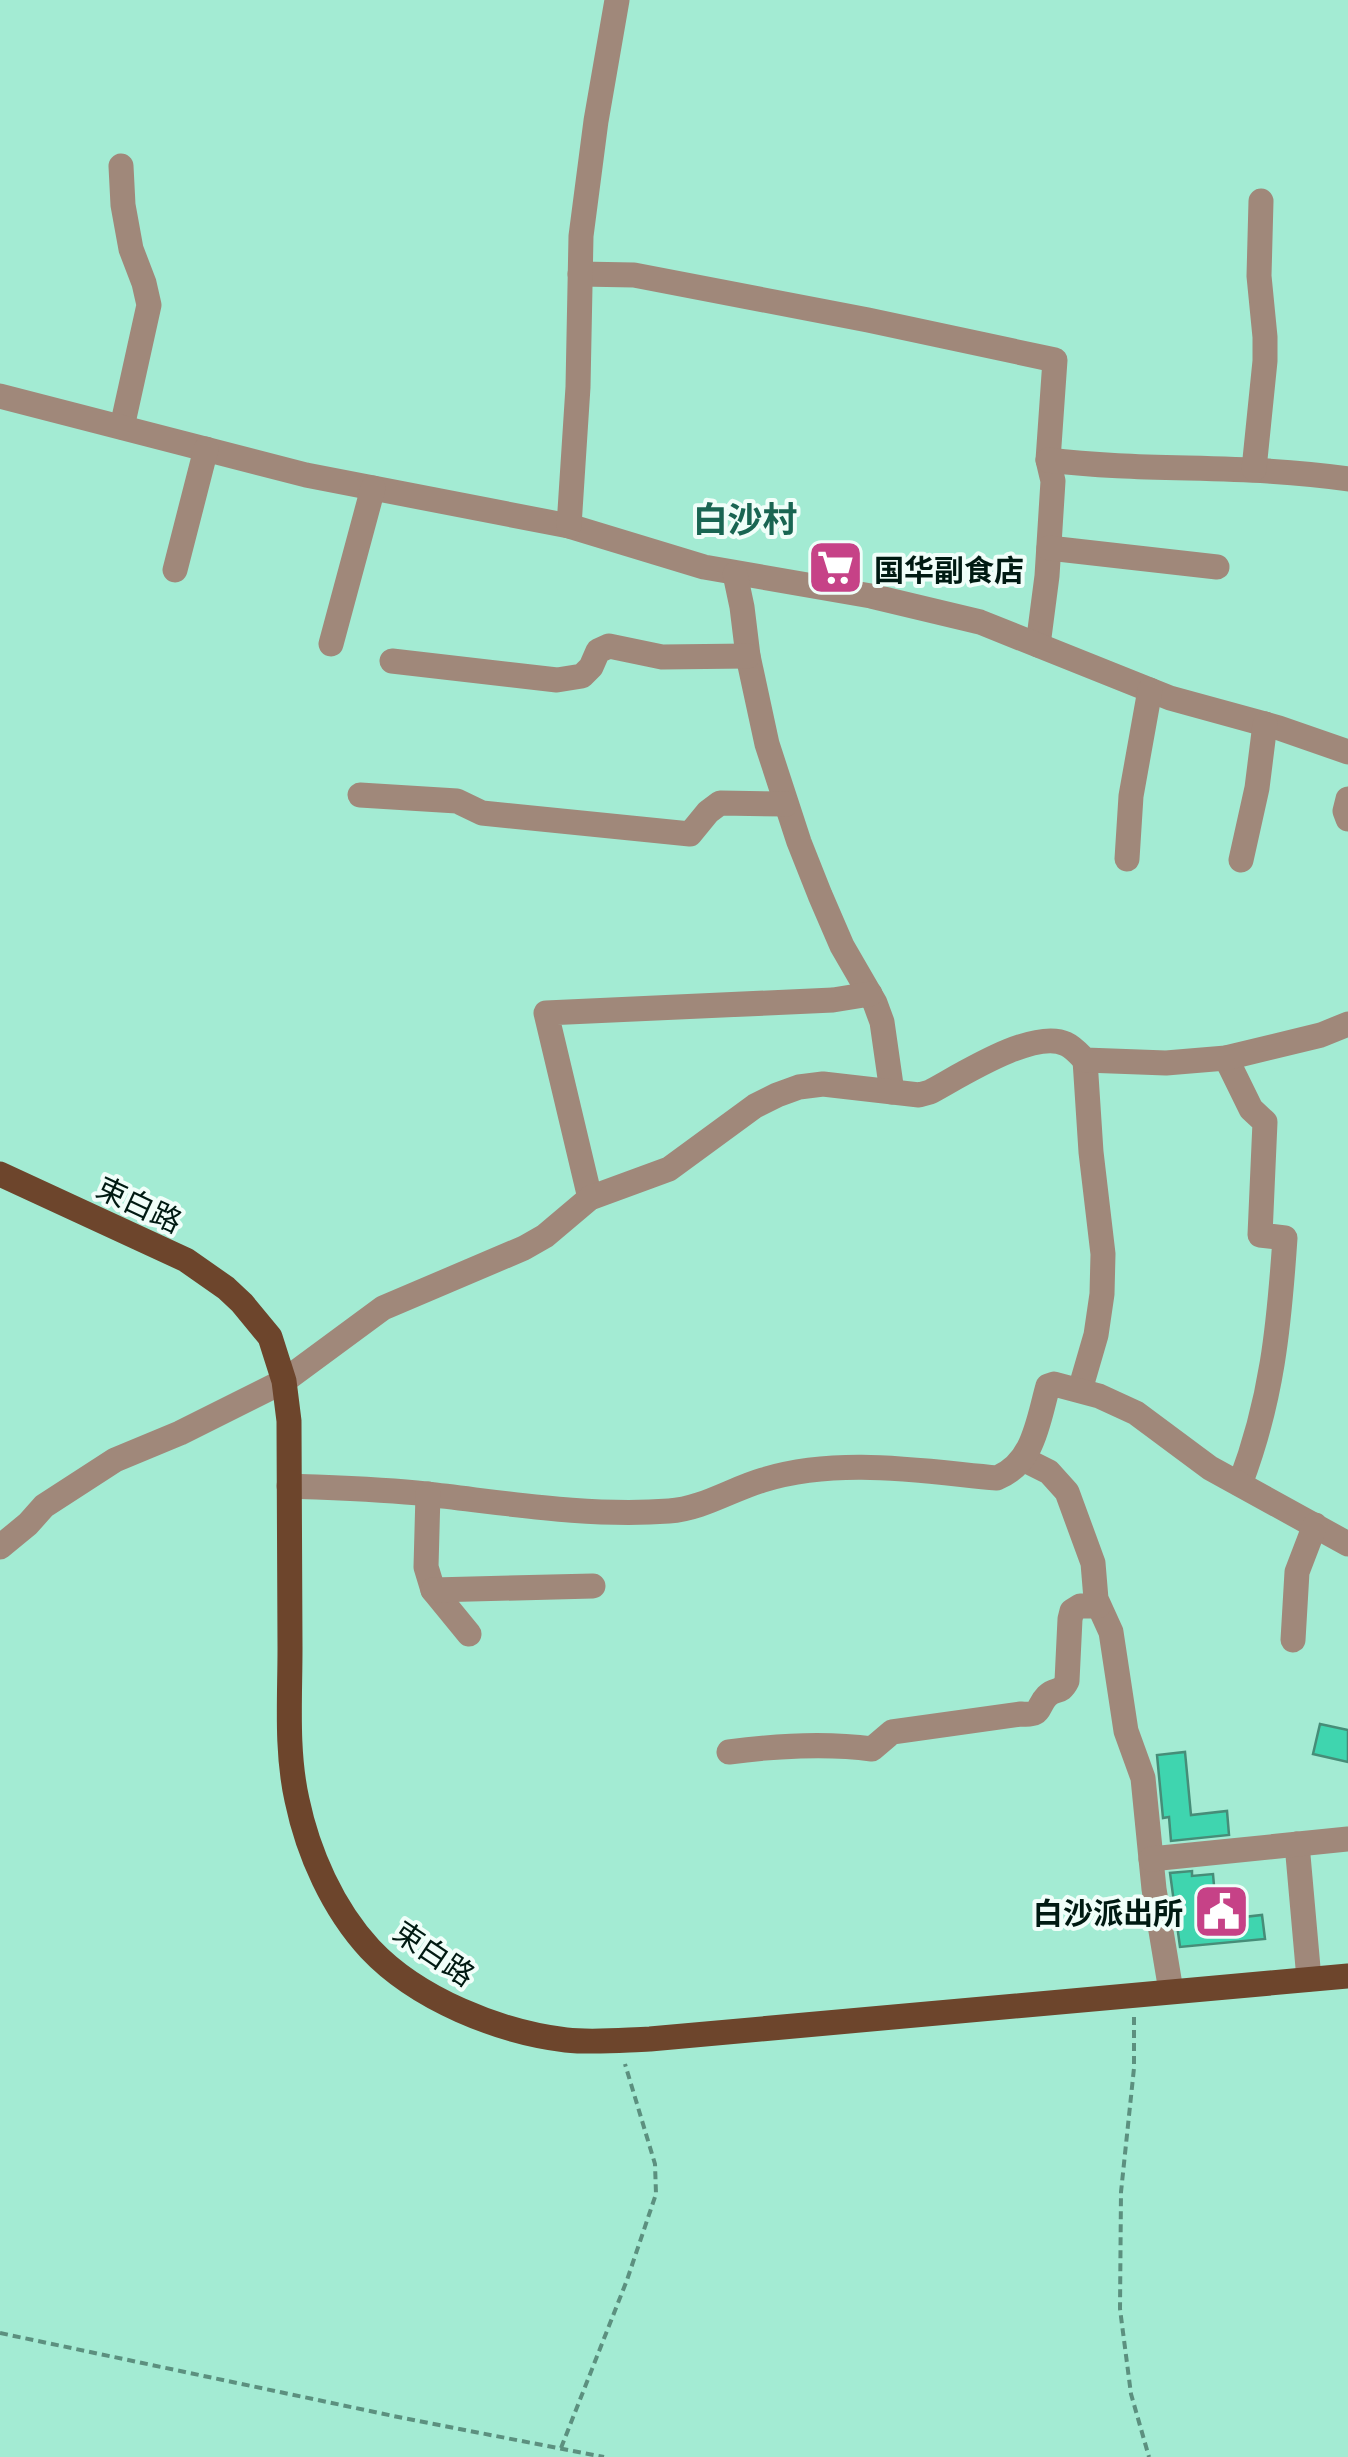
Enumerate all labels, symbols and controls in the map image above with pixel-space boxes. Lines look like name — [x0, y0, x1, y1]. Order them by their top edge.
district label: 白沙村 — [692, 496, 798, 539]
supermarket icon: 国华副食店 — [805, 538, 865, 598]
place label: 国华副食店 — [874, 550, 1024, 587]
street label: 束白路 — [91, 1167, 189, 1239]
public building icon: 白沙派出所 — [1192, 1881, 1252, 1941]
place label: 白沙派出所 — [1033, 1893, 1183, 1930]
street label: 束白路 — [387, 1911, 483, 1993]

